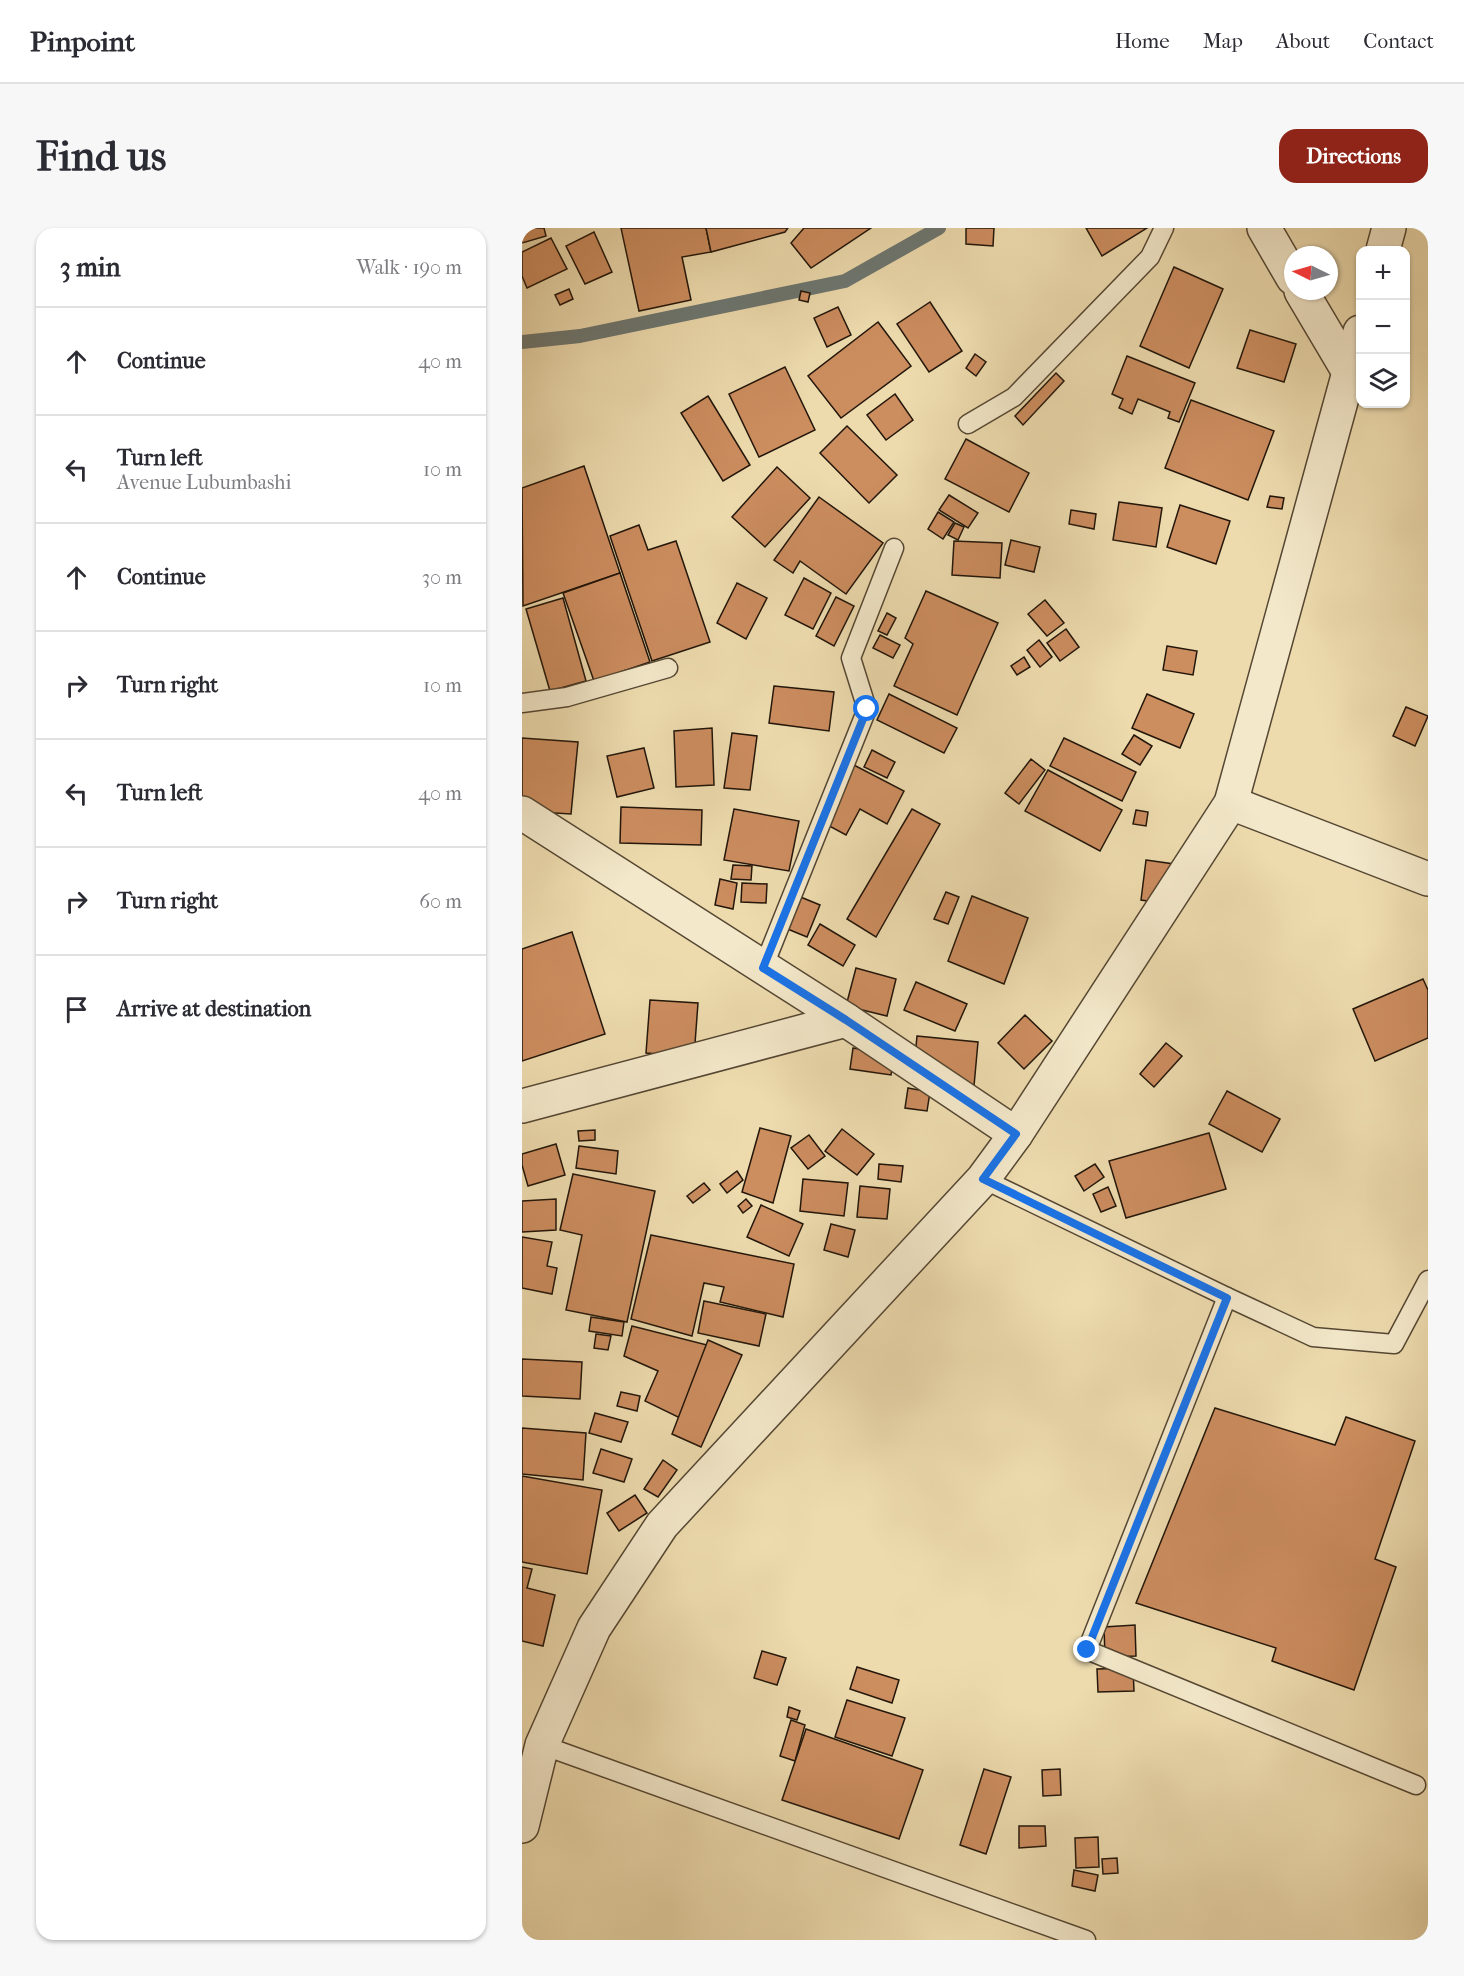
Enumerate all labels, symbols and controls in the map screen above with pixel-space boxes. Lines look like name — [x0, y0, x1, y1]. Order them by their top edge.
text: Pinpoint — [30, 25, 135, 58]
text: Home — [1115, 29, 1170, 53]
text: Map — [1203, 29, 1243, 53]
text: About — [1276, 29, 1330, 53]
text: Contact — [1363, 29, 1434, 53]
button: Directions — [1279, 129, 1428, 183]
text: Find us — [36, 132, 166, 181]
north arrow — [1284, 246, 1338, 300]
map controls — [1356, 246, 1410, 408]
button: + — [1356, 246, 1410, 300]
text: 3 min — [60, 252, 121, 283]
text: Walk · 190 m — [356, 256, 462, 279]
button: − — [1356, 300, 1410, 354]
icon: ahead — [60, 345, 93, 378]
text: Continue — [117, 348, 206, 374]
text: 40 m — [418, 350, 462, 373]
button: layers — [1356, 354, 1410, 408]
text: Turn left — [117, 445, 203, 471]
icon: left — [60, 453, 93, 486]
text: 10 m — [423, 458, 462, 481]
text: Avenue Lubumbashi — [117, 471, 291, 494]
icon: ahead — [60, 561, 93, 594]
text: Continue — [117, 564, 206, 590]
text: 30 m — [422, 566, 462, 589]
icon: right — [60, 669, 93, 702]
text: Turn right — [117, 672, 218, 698]
text: 10 m — [423, 674, 462, 697]
route start — [853, 695, 879, 721]
icon: left — [60, 777, 93, 810]
text: Turn left — [117, 780, 203, 806]
text: 40 m — [418, 782, 462, 805]
icon: right — [60, 885, 93, 918]
text: Turn right — [117, 888, 218, 914]
text: 60 m — [419, 890, 462, 913]
icon: arrive — [60, 993, 93, 1026]
text: Arrive at destination — [117, 996, 311, 1022]
route end — [1073, 1636, 1099, 1662]

